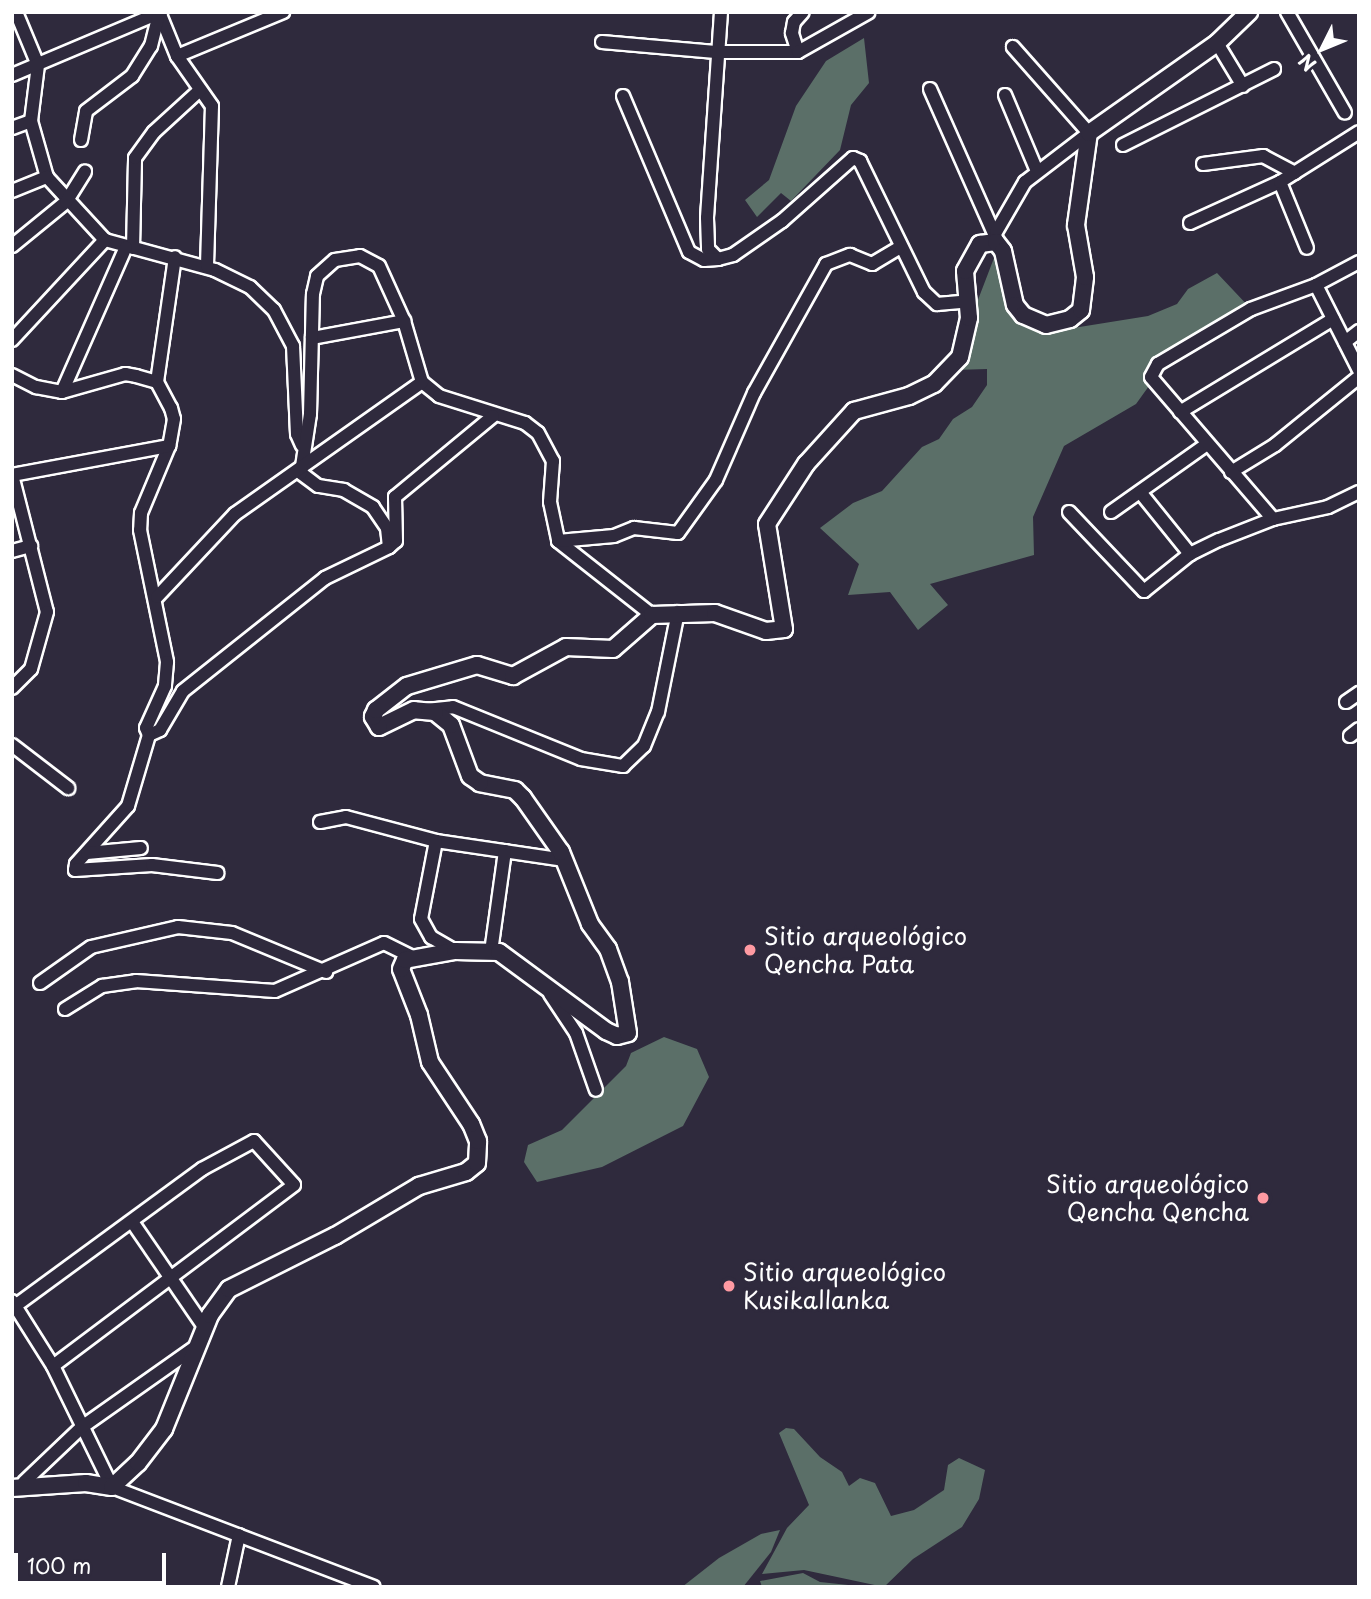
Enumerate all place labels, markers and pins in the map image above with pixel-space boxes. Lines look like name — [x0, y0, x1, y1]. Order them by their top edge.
place label: Sitio arqueológico Qencha Pata — [764, 922, 970, 978]
marker: Sitio arqueológico Qencha Pata — [742, 942, 758, 958]
place label: Sitio arqueológico Qencha Qencha — [1043, 1170, 1249, 1226]
marker: Sitio arqueológico Qencha Qencha — [1255, 1190, 1271, 1206]
place label: Sitio arqueológico Kusikallanka — [743, 1258, 949, 1314]
marker: Sitio arqueológico Kusikallanka — [721, 1278, 737, 1294]

